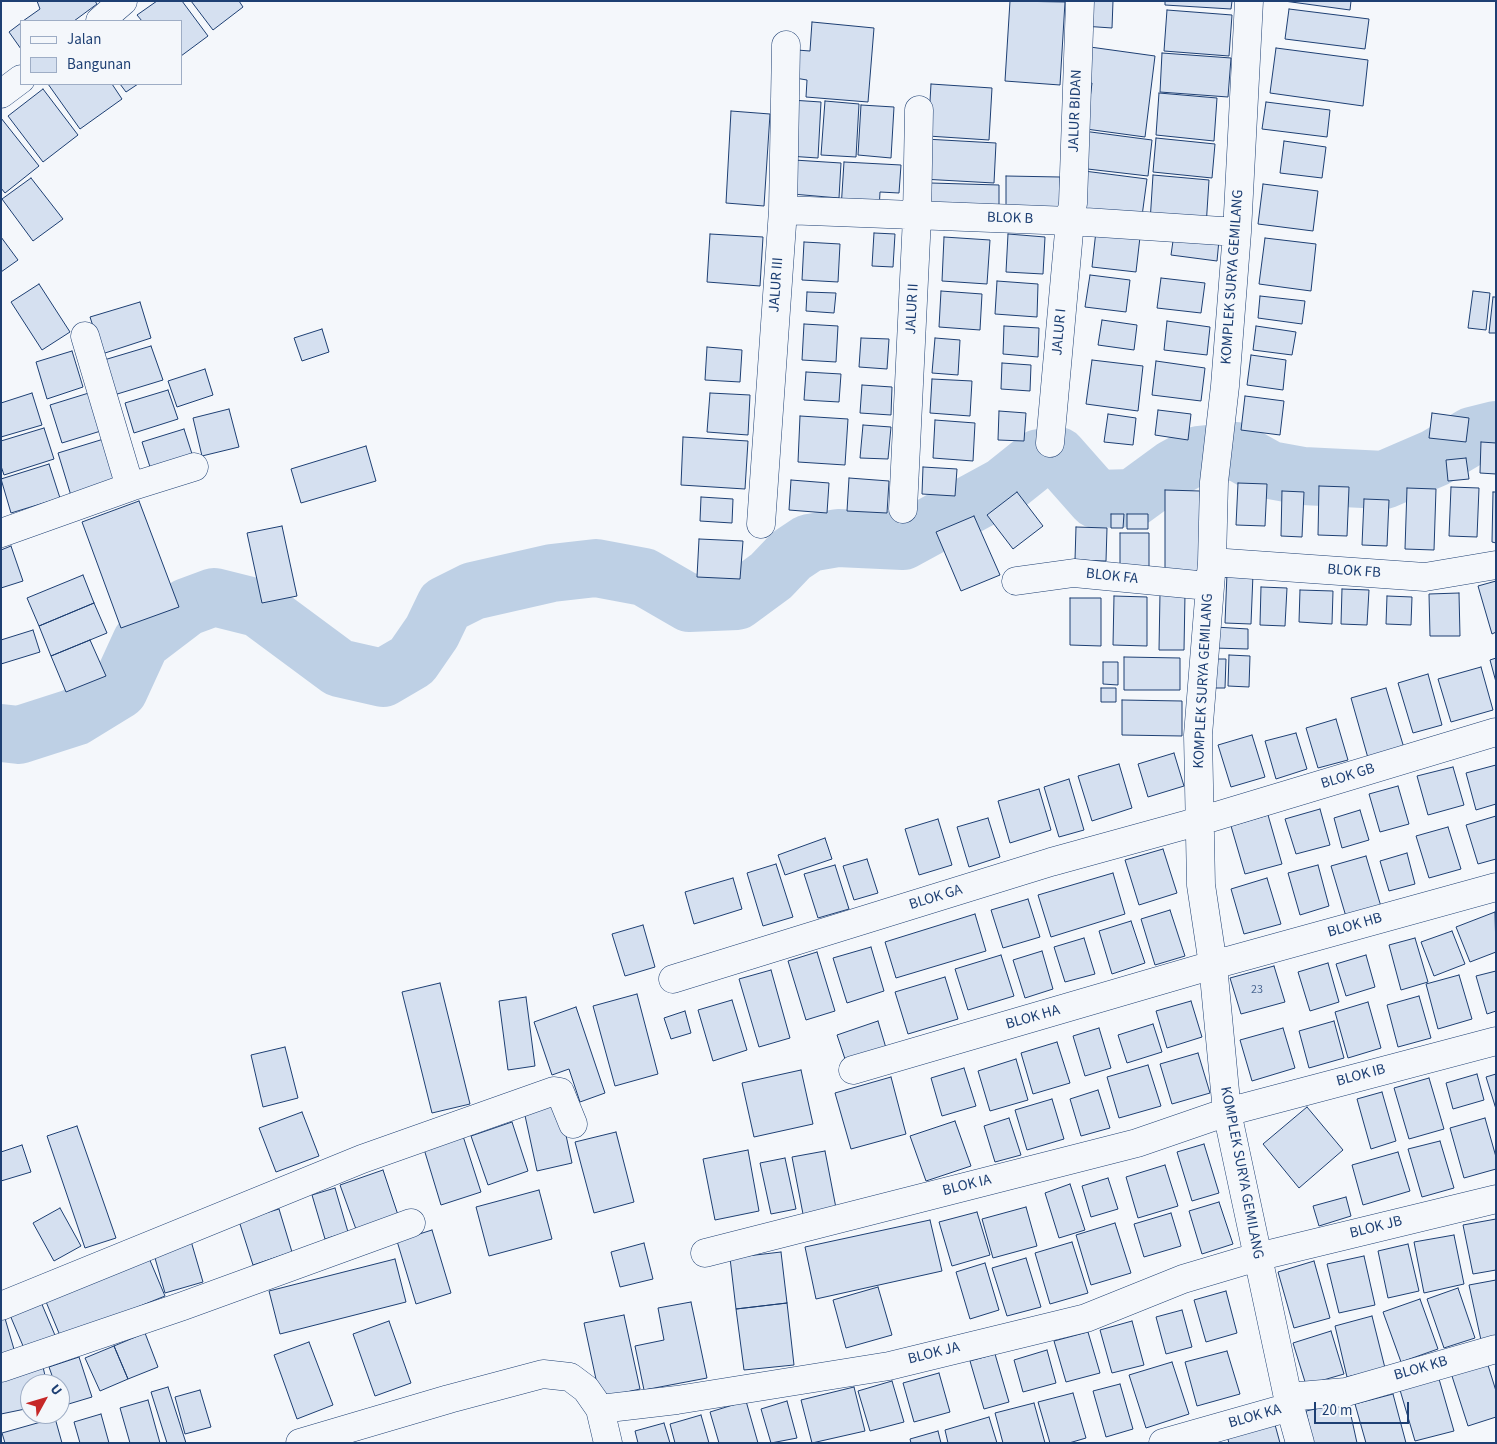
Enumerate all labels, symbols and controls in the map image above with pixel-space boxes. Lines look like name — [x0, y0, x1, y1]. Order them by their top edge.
legend — [20, 20, 182, 85]
text: Jalan — [67, 29, 101, 50]
text: Bangunan — [67, 54, 131, 75]
street label: JALUR BIDAN — [1066, 69, 1086, 153]
street label: KOMPLEK SURYA GEMILANG — [1218, 189, 1248, 365]
street label: BLOK B — [987, 209, 1033, 229]
street label: JALUR III — [766, 257, 788, 313]
street label: JALUR II — [903, 283, 923, 335]
street label: JALUR I — [1049, 308, 1071, 356]
street label: BLOK FB — [1327, 561, 1381, 583]
street label: BLOK FA — [1085, 565, 1139, 589]
street label: KOMPLEK SURYA GEMILANG — [1190, 593, 1218, 769]
street label: BLOK GB — [1319, 760, 1377, 794]
street label: BLOK GA — [907, 881, 965, 915]
street label: BLOK HB — [1326, 910, 1384, 942]
house number: 23 — [1251, 983, 1263, 997]
street label: BLOK HA — [1004, 1002, 1062, 1034]
street label: BLOK IB — [1334, 1061, 1388, 1091]
street label: KOMPLEK SURYA GEMILANG — [1215, 1085, 1267, 1261]
street label: BLOK IA — [941, 1171, 993, 1201]
street label: BLOK JB — [1348, 1213, 1404, 1243]
street label: BLOK JA — [906, 1339, 962, 1369]
street label: BLOK KB — [1392, 1353, 1450, 1385]
north arrow — [20, 1374, 70, 1424]
text: U — [45, 1380, 67, 1400]
scale bar — [1317, 1392, 1412, 1424]
text: 20 m — [1322, 1400, 1352, 1421]
street label: BLOK KA — [1227, 1401, 1283, 1433]

